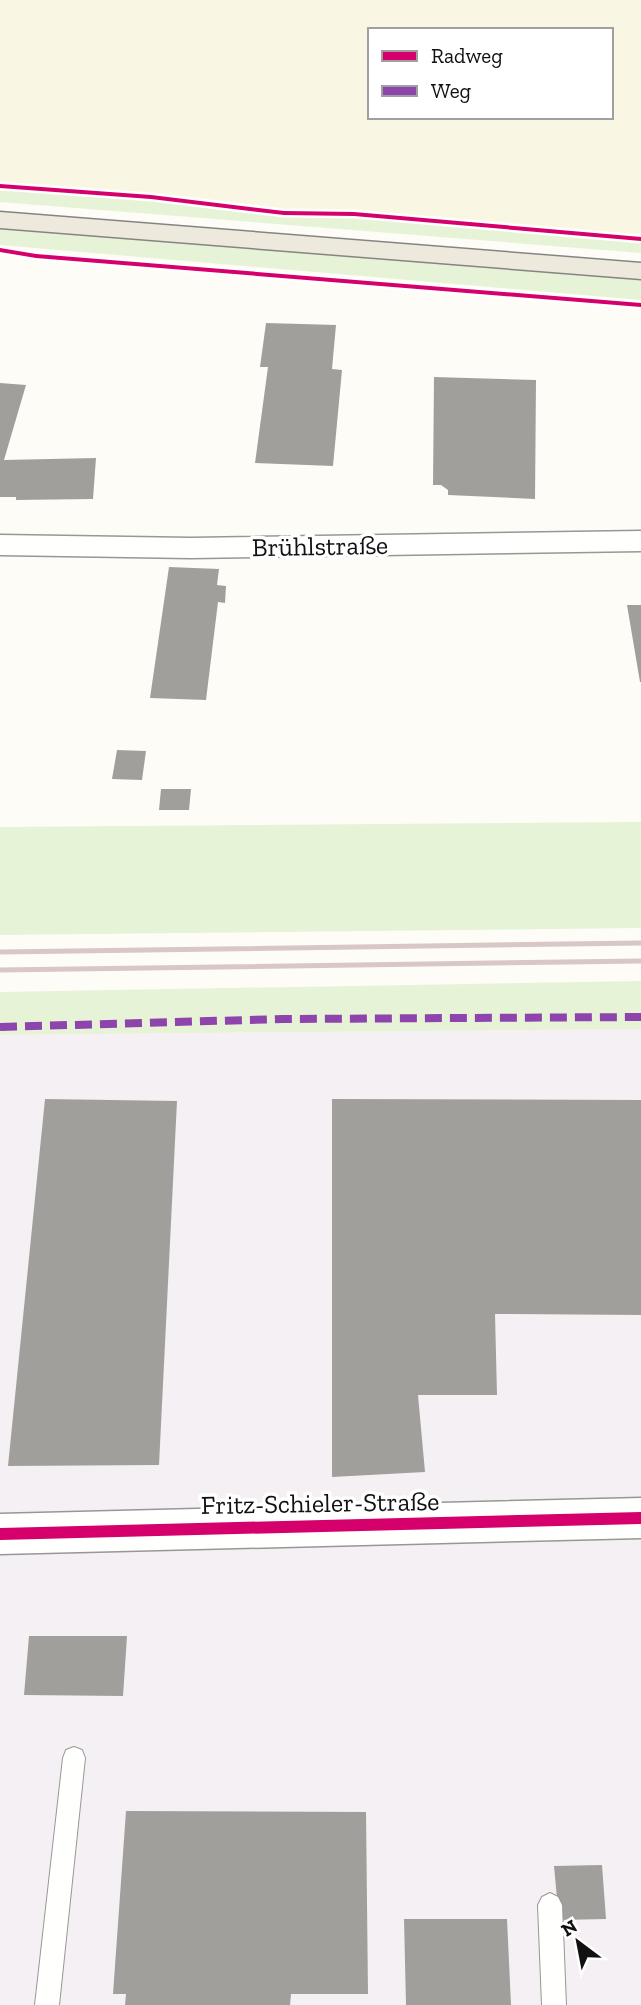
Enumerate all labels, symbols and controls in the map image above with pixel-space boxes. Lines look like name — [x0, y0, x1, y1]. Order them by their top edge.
legend — [368, 28, 613, 119]
text: Radweg — [431, 43, 503, 68]
text: Weg — [431, 78, 472, 103]
street label: Brühlstraße — [252, 529, 388, 563]
street label: Fritz-Schieler-Straße — [201, 1485, 439, 1521]
north arrow — [543, 1907, 613, 1977]
text: N — [557, 1914, 581, 1942]

